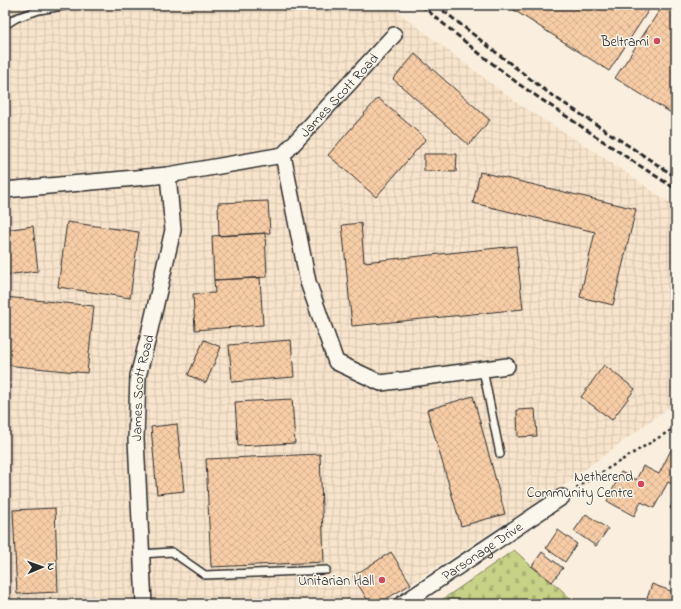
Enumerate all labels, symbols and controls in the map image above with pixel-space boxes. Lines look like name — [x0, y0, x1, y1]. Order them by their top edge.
place label: Beltrami — [600, 32, 649, 53]
marker: Beltrami — [652, 36, 662, 46]
street label: James Scott Road — [295, 49, 384, 143]
street label: James Scott Road — [127, 332, 161, 442]
place label: Netherend Community Centre — [527, 467, 634, 505]
marker: Netherend Community Centre — [636, 479, 646, 489]
street label: Parsonage Drive — [438, 517, 528, 587]
north arrow — [22, 547, 62, 587]
text: N — [43, 563, 59, 571]
place label: Unitarian Hall — [298, 571, 374, 592]
marker: Unitarian Hall — [377, 575, 387, 585]

